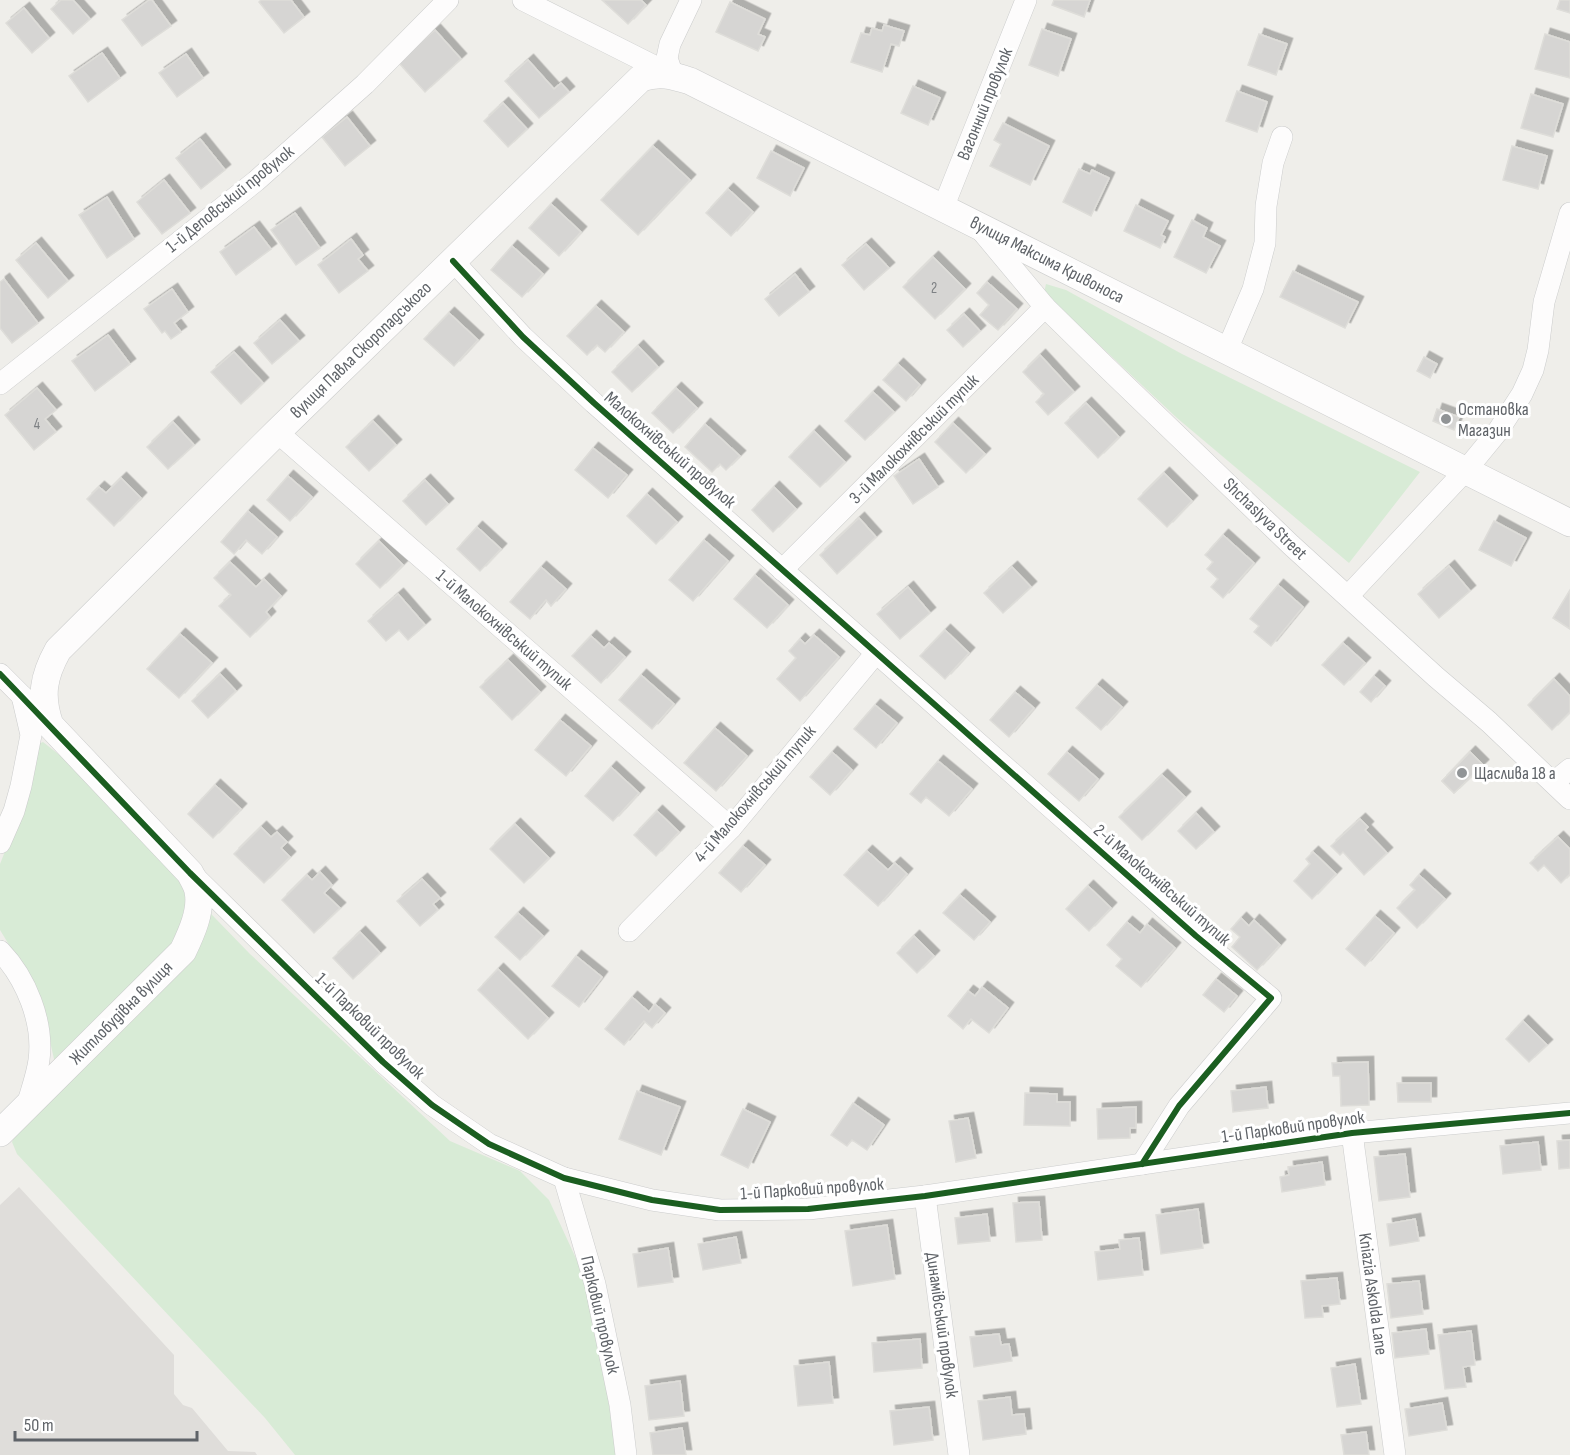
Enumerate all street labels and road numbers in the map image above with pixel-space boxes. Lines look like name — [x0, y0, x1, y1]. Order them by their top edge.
street label: Вагонний провулок — [953, 44, 1017, 163]
street label: 1-й Деповський провулок — [162, 141, 298, 257]
street label: вулиця Максима Кривоноса — [966, 212, 1128, 308]
street label: вулиця Павла Скоропадського — [286, 277, 436, 423]
street label: 3-й Малокохнівський тупик — [845, 370, 983, 508]
street label: Малокохнівський провулок — [600, 387, 740, 513]
street label: Shchaslyva Street — [1219, 474, 1312, 565]
street label: 1-й Малокохнівський тупик — [432, 565, 576, 695]
street label: 4-й Малокохнівський тупик — [690, 721, 820, 867]
street label: 2-й Малокохнівський тупик — [1089, 820, 1235, 950]
street label: Житлобудівна вулиця — [65, 957, 177, 1069]
street label: 1-й Парковий провулок — [311, 969, 429, 1084]
street label: 1-й Парковий провулок — [1220, 1107, 1366, 1147]
street label: 1-й Парковий провулок — [740, 1173, 885, 1204]
street label: Kniazia Askolda Lane — [1354, 1232, 1392, 1356]
street label: Динамівський провулок — [921, 1251, 963, 1399]
street label: Парковий провулок — [576, 1254, 624, 1376]

